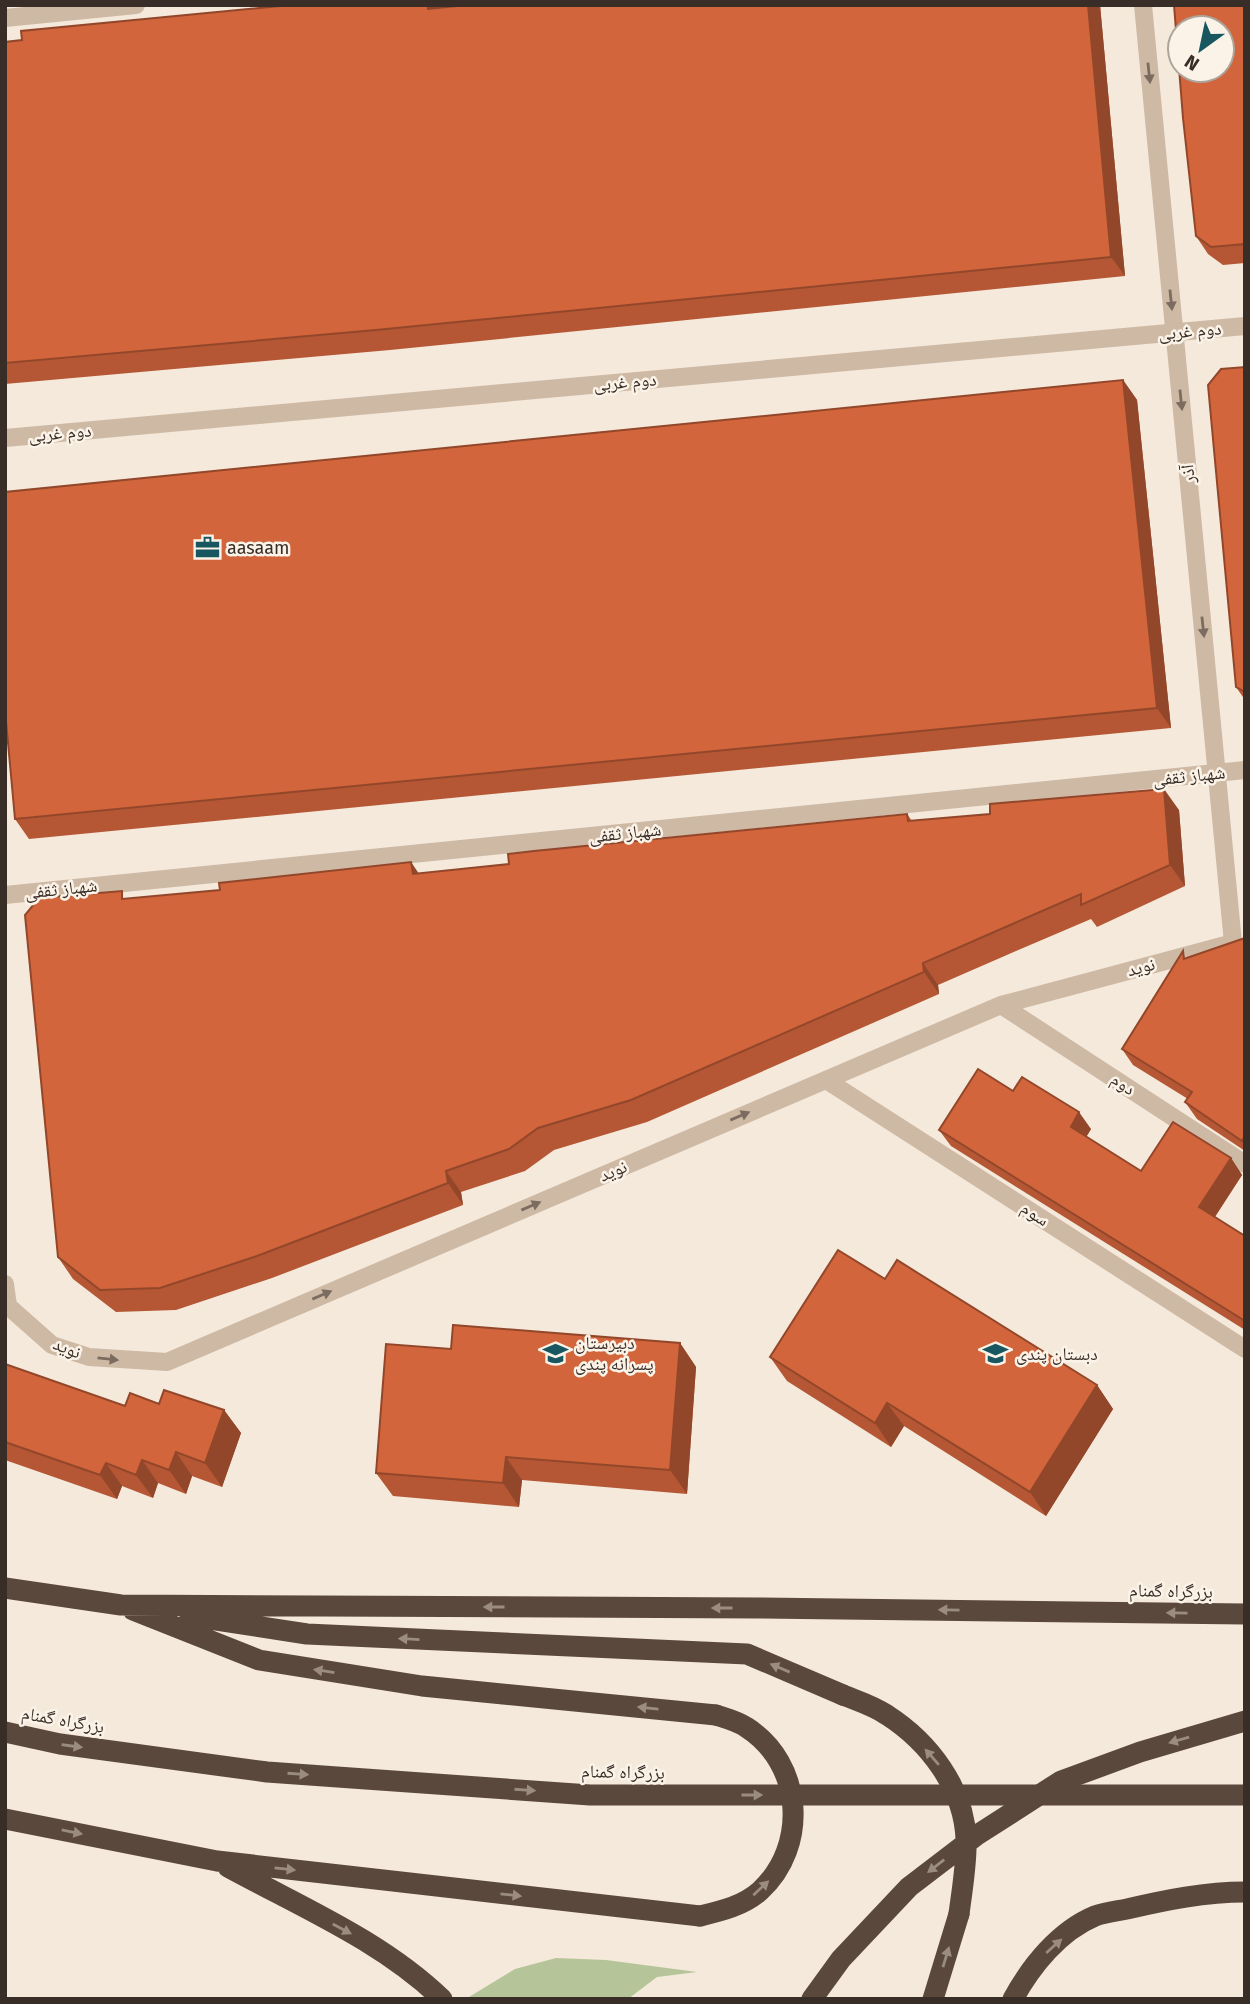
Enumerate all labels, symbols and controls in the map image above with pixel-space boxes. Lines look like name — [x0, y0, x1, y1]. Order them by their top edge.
north arrow — [1166, 14, 1236, 84]
text: N — [1180, 50, 1204, 76]
one-way arrow — [1144, 62, 1155, 84]
one-way arrow — [1166, 289, 1177, 311]
street label: دوم غربی — [1158, 317, 1222, 346]
street label: دوم غربی — [593, 368, 657, 397]
one-way arrow — [1176, 389, 1187, 411]
street label: دوم غربی — [28, 419, 92, 448]
street label: آذر — [1176, 463, 1200, 485]
office icon: aasaam — [193, 534, 221, 562]
place label: aasaam — [227, 537, 289, 559]
one-way arrow — [1198, 616, 1209, 638]
street label: شهباز ثقفی — [1152, 761, 1226, 791]
street label: شهباز ثقفی — [588, 818, 662, 848]
street label: شهباز ثقفی — [24, 874, 98, 904]
street label: نوید — [1125, 953, 1157, 981]
street label: دوم — [1106, 1068, 1139, 1101]
one-way arrow — [730, 1110, 751, 1121]
street label: نوید — [596, 1155, 630, 1187]
street label: سوم — [1016, 1197, 1053, 1232]
one-way arrow — [521, 1200, 542, 1211]
one-way arrow — [312, 1289, 332, 1301]
place label: دبیرستان پسرانه پندی — [575, 1332, 654, 1375]
street label: نوید — [50, 1333, 84, 1363]
school or university icon: دبیرستان پسرانه پندی — [541, 1339, 569, 1367]
school or university icon: دبستان پندی — [982, 1340, 1010, 1368]
place label: دبستان پندی — [1016, 1343, 1098, 1365]
one-way arrow — [97, 1354, 119, 1365]
street label: بزرگراه گمنام — [1129, 1579, 1213, 1604]
one-way arrow — [483, 1601, 505, 1613]
one-way arrow — [710, 1602, 732, 1614]
one-way arrow — [938, 1605, 960, 1616]
one-way arrow — [1165, 1608, 1187, 1619]
one-way arrow — [398, 1633, 420, 1644]
one-way arrow — [769, 1663, 790, 1674]
one-way arrow — [313, 1665, 335, 1676]
street label: بزرگراه گمنام — [20, 1702, 106, 1739]
one-way arrow — [636, 1702, 658, 1713]
one-way arrow — [1169, 1736, 1190, 1746]
one-way arrow — [61, 1741, 83, 1752]
one-way arrow — [925, 1748, 940, 1765]
street label: بزرگراه گمنام — [581, 1760, 665, 1785]
one-way arrow — [287, 1769, 309, 1780]
one-way arrow — [514, 1785, 536, 1796]
one-way arrow — [741, 1789, 763, 1801]
one-way arrow — [61, 1827, 83, 1838]
one-way arrow — [927, 1859, 945, 1873]
one-way arrow — [274, 1864, 296, 1875]
one-way arrow — [752, 1880, 769, 1896]
one-way arrow — [500, 1889, 522, 1900]
one-way arrow — [332, 1923, 352, 1935]
one-way arrow — [1045, 1938, 1062, 1954]
one-way arrow — [942, 1946, 952, 1967]

